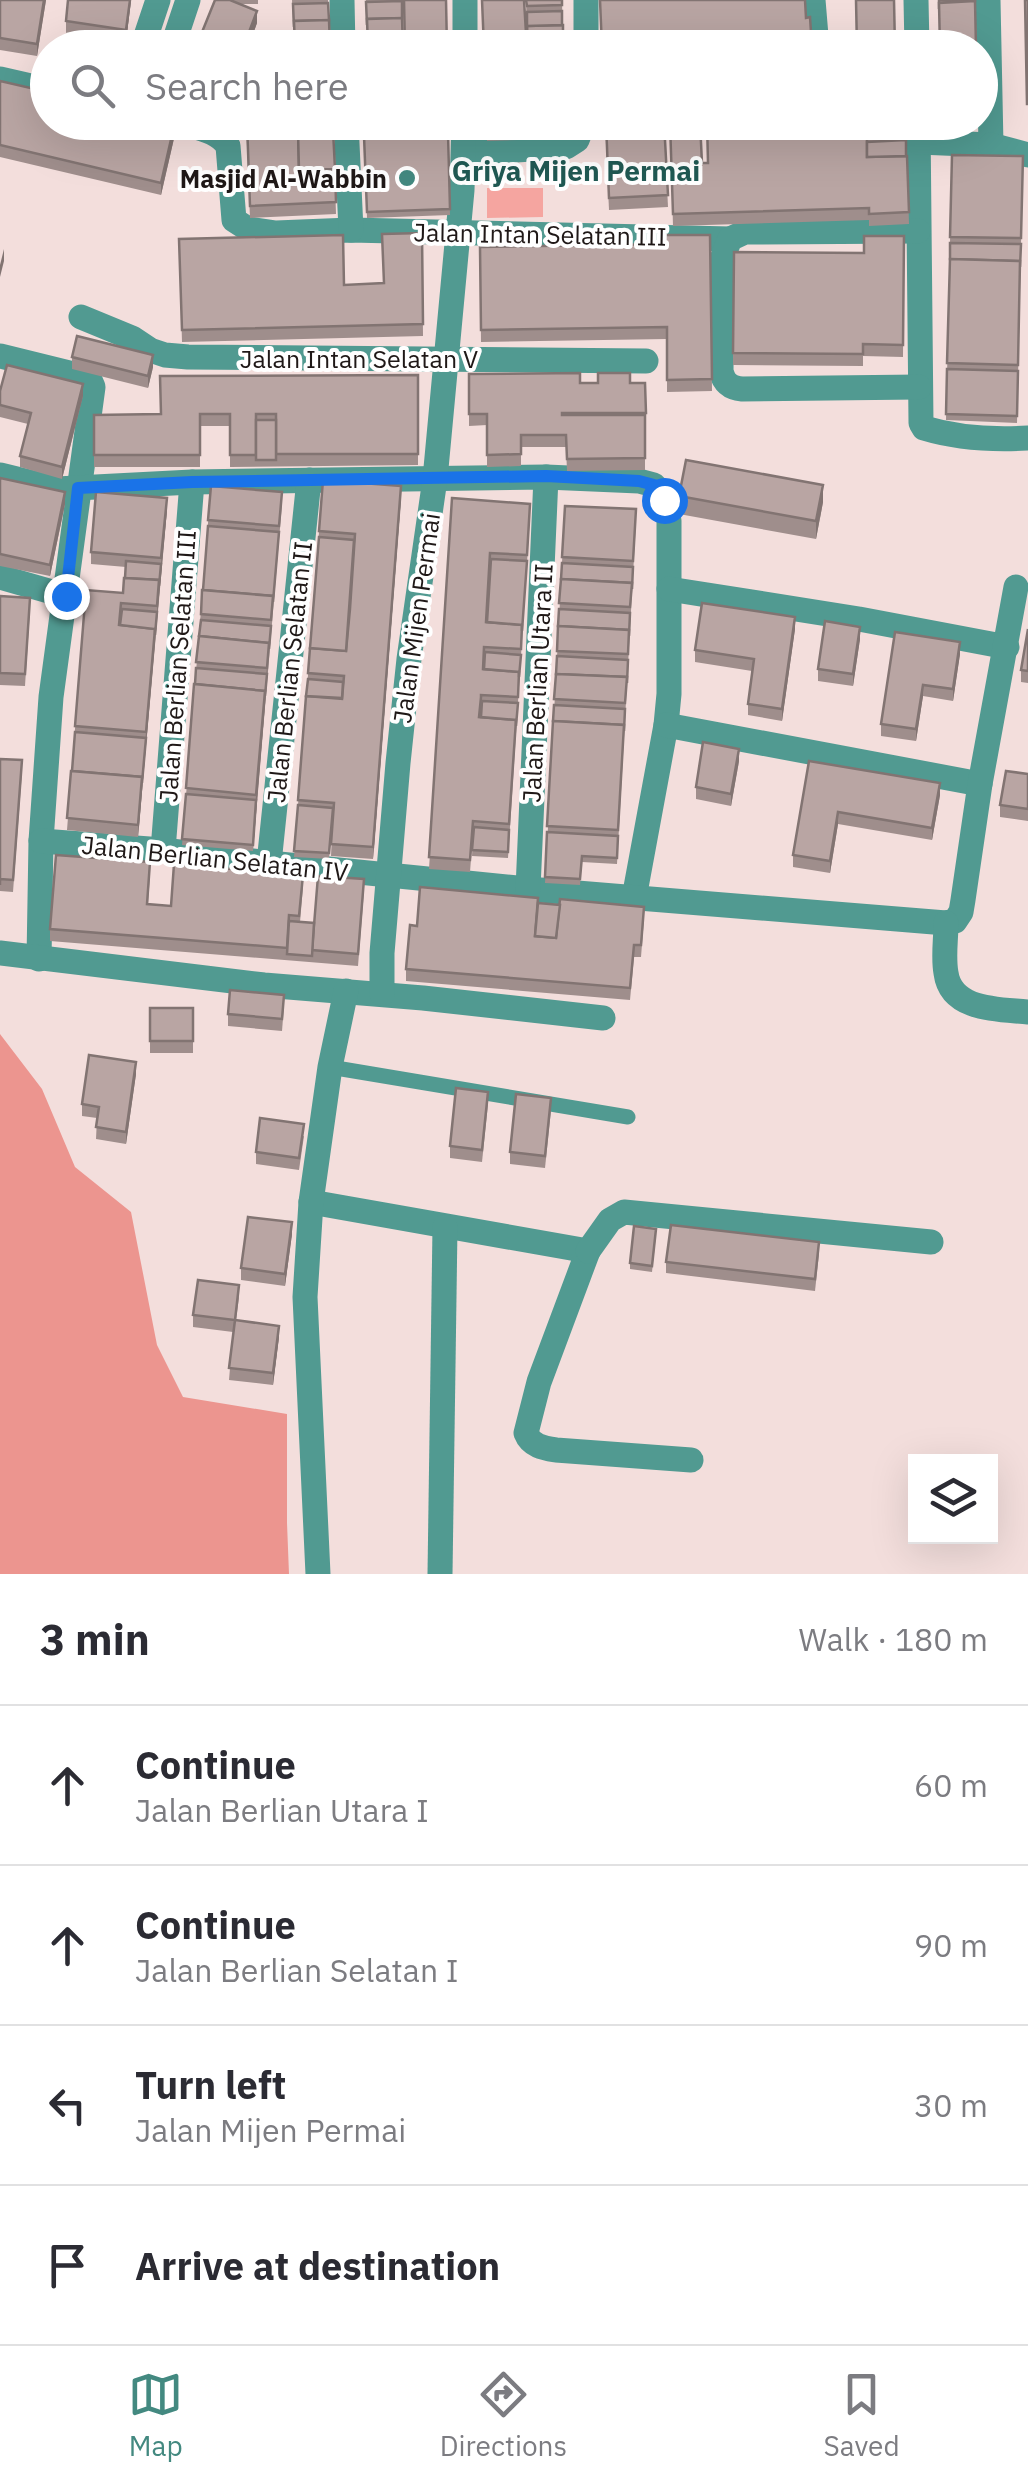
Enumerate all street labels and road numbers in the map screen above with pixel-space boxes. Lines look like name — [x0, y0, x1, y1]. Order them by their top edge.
street label: Jalan Intan Selatan III — [413, 215, 667, 253]
street label: Jalan Intan Selatan V — [240, 342, 478, 375]
street label: Jalan Mijen Permai — [385, 511, 447, 725]
street label: Jalan Berlian Selatan III — [151, 529, 203, 803]
street label: Jalan Berlian Selatan II — [259, 540, 319, 804]
street label: Jalan Berlian Utara II — [514, 563, 560, 803]
street label: Jalan Berlian Selatan IV — [80, 828, 350, 888]

